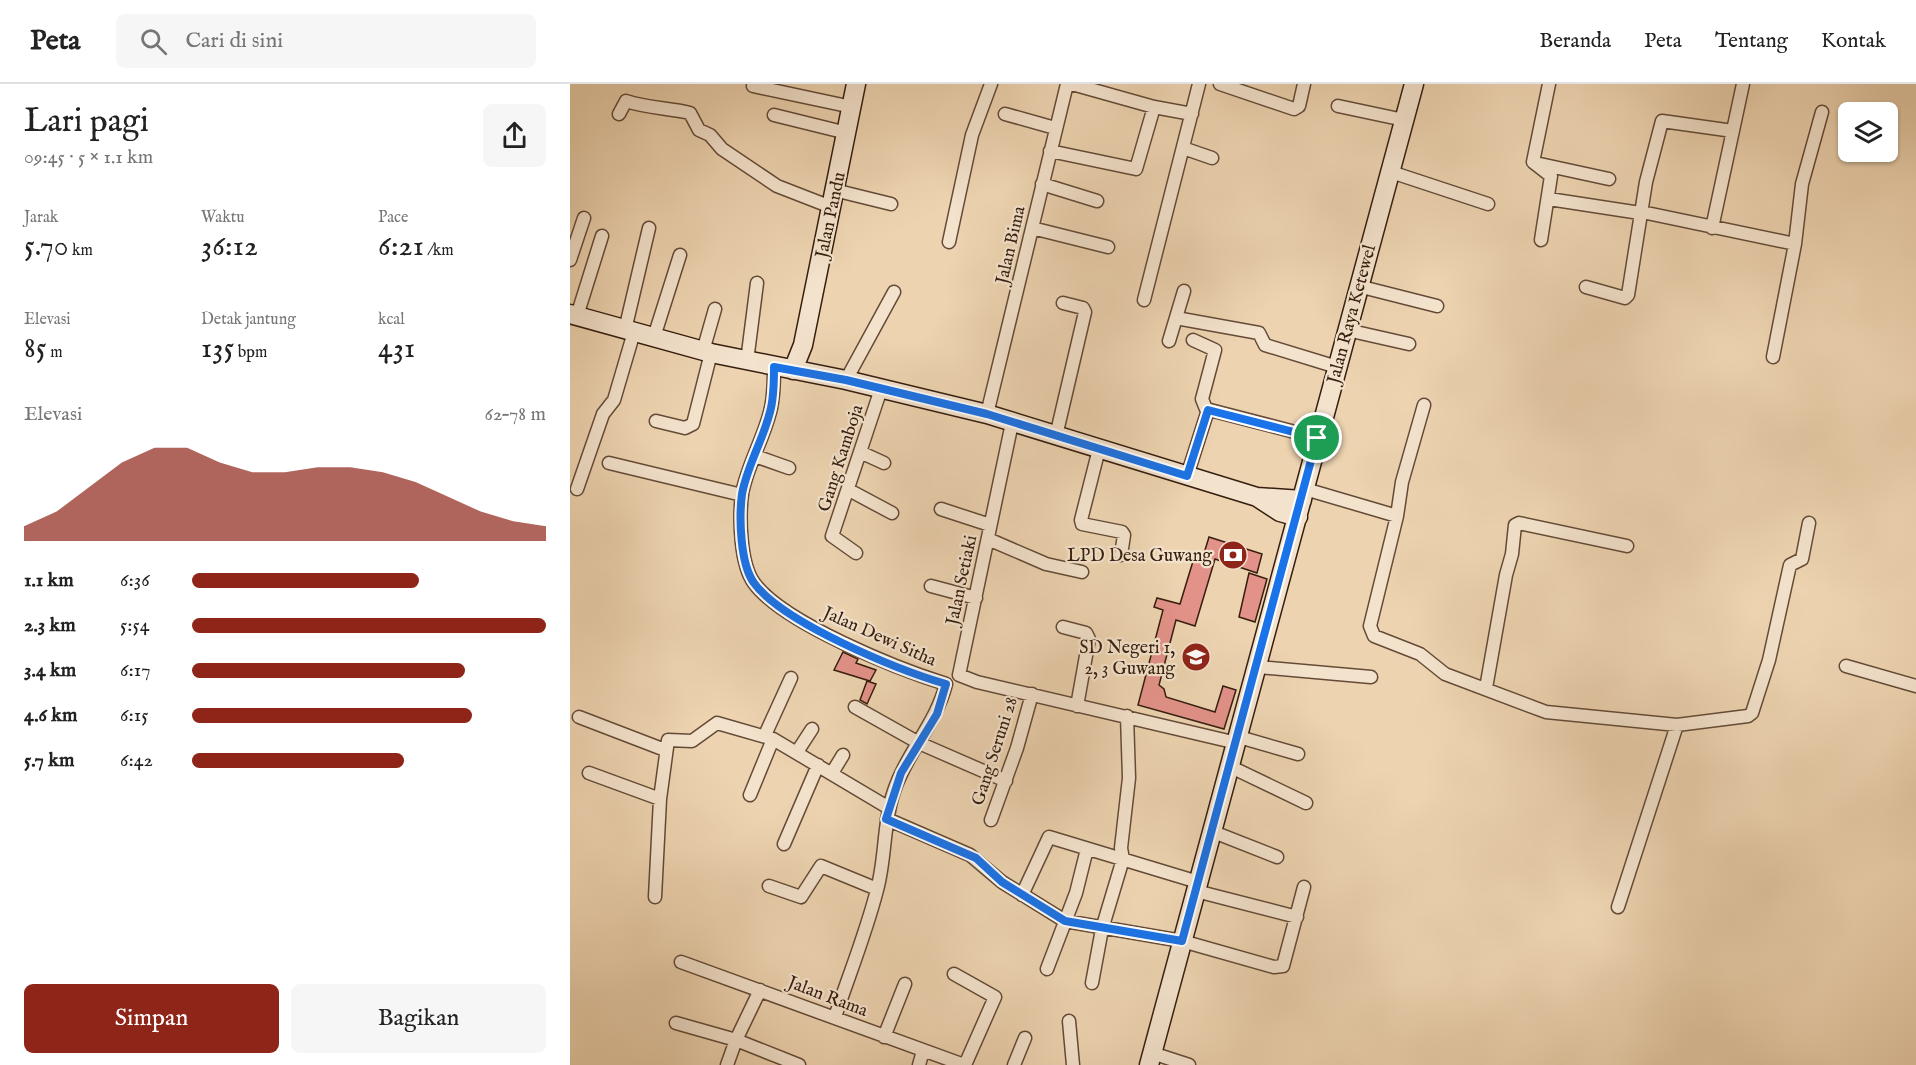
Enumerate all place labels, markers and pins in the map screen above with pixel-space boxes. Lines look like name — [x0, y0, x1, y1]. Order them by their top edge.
pin — [1291, 412, 1342, 463]
bank icon: LPD Desa Guwang — [1217, 539, 1249, 571]
place label: LPD Desa Guwang — [1067, 545, 1212, 568]
place label: SD Negeri 1, 2, 3 Guwang — [1079, 637, 1175, 681]
school or university icon: SD Negeri 1, 2, 3 Guwang — [1180, 641, 1212, 673]

